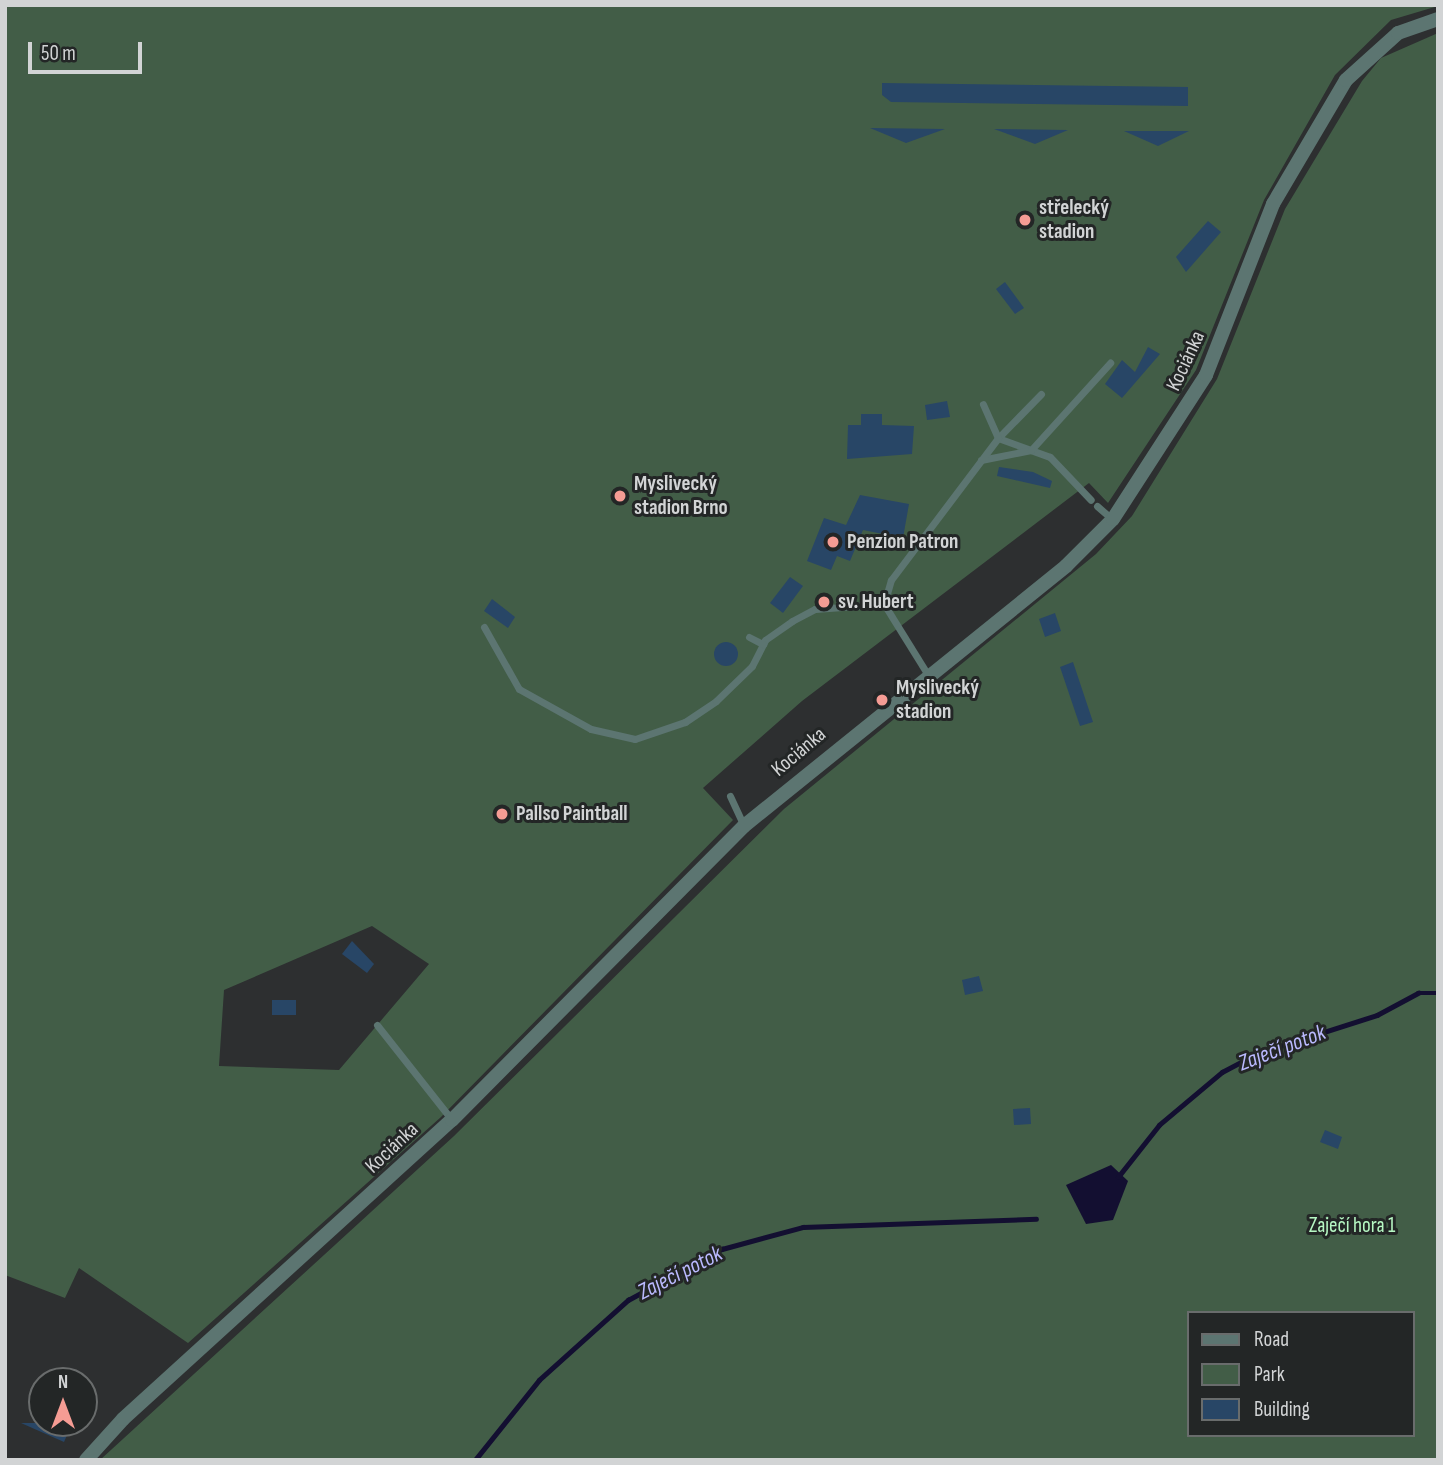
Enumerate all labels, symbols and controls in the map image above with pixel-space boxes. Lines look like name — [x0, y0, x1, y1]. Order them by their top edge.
scale bar — [32, 28, 145, 72]
text: 50 m — [41, 41, 76, 66]
place label: střelecký stadion — [1039, 195, 1109, 245]
marker: střelecký stadion — [1017, 212, 1033, 228]
street label: Kociánka — [1161, 327, 1211, 395]
place label: Myslivecký stadion Brno — [634, 471, 728, 521]
marker: Myslivecký stadion Brno — [612, 488, 628, 504]
place label: Penzion Patron — [847, 529, 958, 555]
marker: Penzion Patron — [825, 534, 841, 550]
place label: sv. Hubert — [838, 589, 914, 615]
marker: sv. Hubert — [816, 594, 832, 610]
place label: Myslivecký stadion — [896, 675, 979, 725]
marker: Myslivecký stadion — [874, 692, 890, 708]
street label: Kociánka — [767, 722, 831, 782]
place label: Pallso Paintball — [516, 801, 628, 827]
marker: Pallso Paintball — [494, 806, 510, 822]
water label: Zaječí potok — [1234, 1019, 1330, 1077]
street label: Kociánka — [360, 1117, 424, 1179]
park label: Zaječí hora 1 — [1309, 1213, 1395, 1239]
water label: Zaječí potok — [633, 1240, 727, 1306]
legend — [1188, 1311, 1415, 1437]
text: Road — [1254, 1327, 1289, 1352]
text: Park — [1254, 1362, 1285, 1387]
north arrow — [28, 1367, 98, 1437]
text: N — [58, 1371, 68, 1394]
text: Building — [1254, 1397, 1310, 1422]

